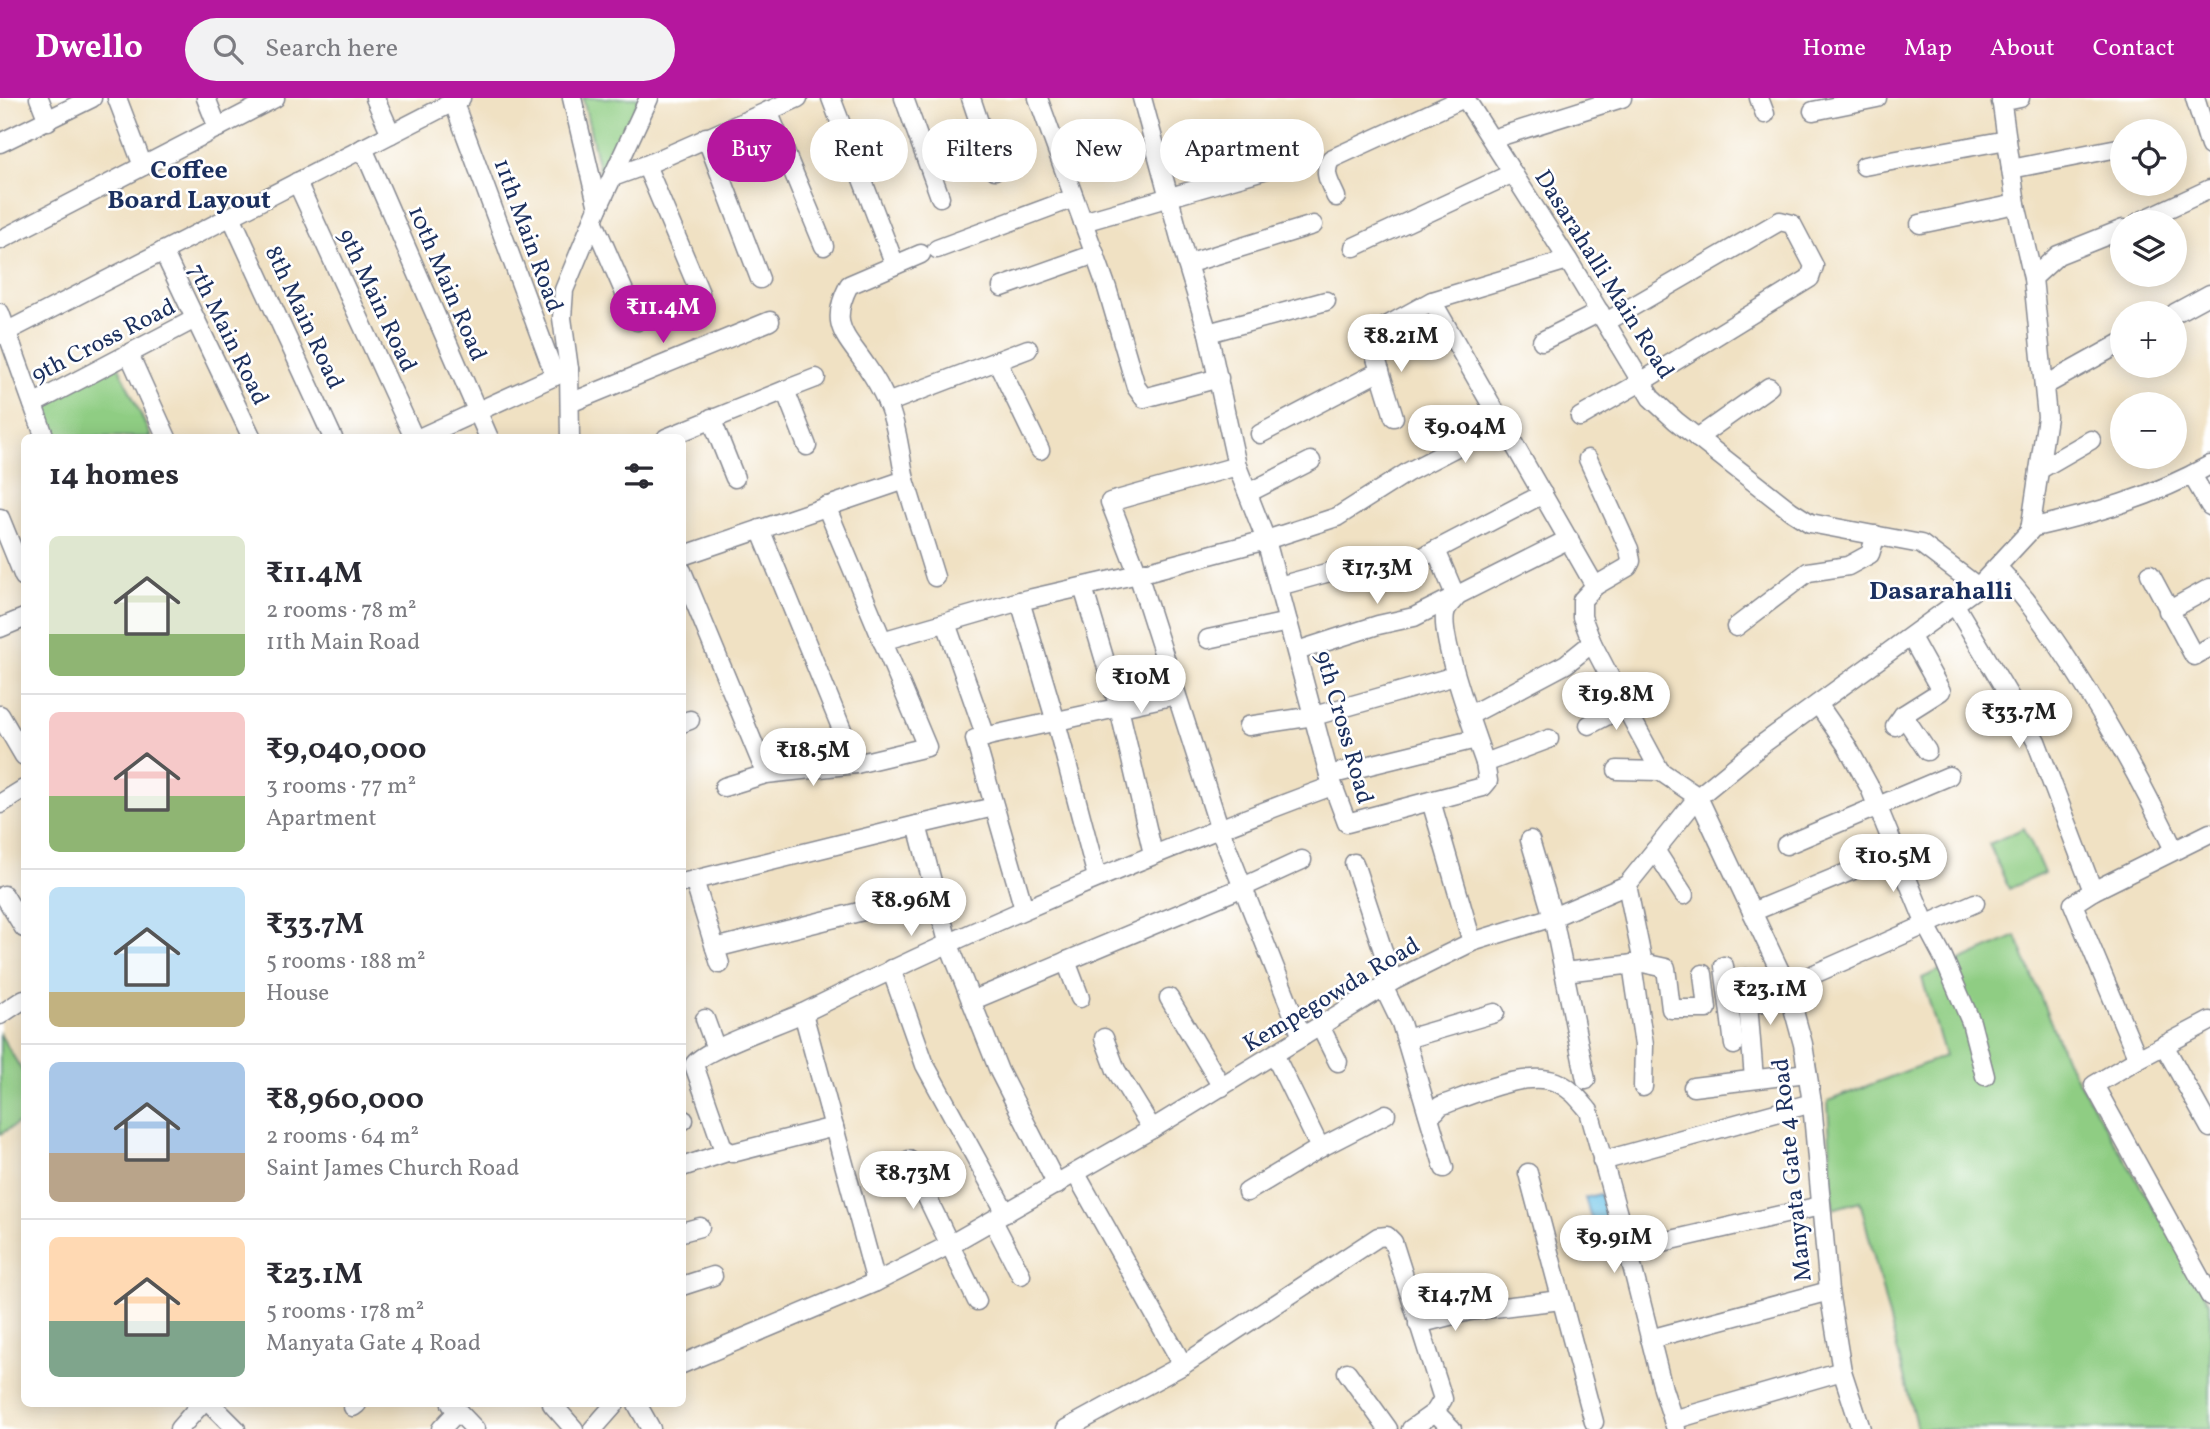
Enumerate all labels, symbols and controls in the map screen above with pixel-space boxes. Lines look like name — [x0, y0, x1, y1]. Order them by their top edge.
search box — [185, 18, 675, 81]
text: Dwello — [35, 26, 143, 72]
icon: search — [209, 30, 247, 68]
text: Search here — [265, 31, 398, 67]
text: Home — [1802, 32, 1866, 66]
text: Map — [1904, 32, 1952, 66]
text: About — [1990, 32, 2055, 66]
text: Contact — [2093, 32, 2175, 66]
chip: Buy — [707, 119, 796, 182]
chip: Rent — [810, 119, 908, 182]
chip: Filters — [922, 119, 1037, 182]
chip: New — [1051, 119, 1146, 182]
chip: Apartment — [1160, 119, 1324, 182]
map controls — [2110, 119, 2187, 469]
button: locate — [2110, 119, 2187, 196]
district label: Coffee Board Layout — [107, 153, 271, 219]
street label: 11th Main Road — [484, 154, 571, 317]
street label: Dasarahalli Main Road — [1525, 164, 1682, 386]
street label: 10th Main Road — [398, 201, 494, 367]
button: layers — [2110, 210, 2187, 287]
street label: 9th Main Road — [328, 223, 424, 378]
street label: 8th Main Road — [255, 241, 351, 395]
street label: 7th Main Road — [178, 258, 276, 412]
pin: ₹11.4M — [606, 286, 720, 345]
street label: 9th Cross Road — [26, 291, 182, 393]
text: ₹11.4M — [626, 292, 700, 324]
button: + — [2110, 301, 2187, 378]
pin: ₹8.21M — [1344, 314, 1458, 374]
text: ₹8.21M — [1364, 321, 1438, 353]
button: − — [2110, 392, 2187, 469]
pin: ₹9.04M — [1408, 406, 1522, 465]
text: ₹9.04M — [1424, 412, 1506, 444]
text: 14 homes — [49, 455, 179, 497]
icon: filters — [620, 457, 658, 495]
pin: ₹17.3M — [1320, 546, 1434, 606]
text: ₹11.4M — [266, 553, 362, 595]
text: ₹17.3M — [1342, 553, 1412, 585]
icon: home — [105, 564, 189, 648]
district label: Dasarahalli — [1869, 574, 2013, 610]
text: 2 rooms · 78 m² — [266, 595, 417, 627]
text: 11th Main Road — [266, 627, 420, 659]
street label: 9th Cross Road — [1305, 647, 1381, 808]
pin: ₹10M — [1100, 656, 1182, 715]
text: ₹10M — [1112, 662, 1170, 694]
pin: ₹19.8M — [1559, 672, 1673, 732]
text: ₹19.8M — [1578, 679, 1654, 711]
pin: ₹33.7M — [1962, 690, 2076, 750]
text: ₹33.7M — [1981, 697, 2057, 729]
pin: ₹18.5M — [756, 728, 870, 788]
text: ₹9,040,000 — [266, 729, 427, 771]
text: ₹18.5M — [776, 735, 850, 767]
icon: home — [105, 740, 189, 824]
text: 3 rooms · 77 m² — [266, 771, 416, 803]
text: Apartment — [266, 803, 377, 835]
pin: ₹10.5M — [1836, 834, 1950, 894]
text: ₹10.5M — [1855, 841, 1931, 873]
pin: ₹8.96M — [854, 878, 968, 938]
text: ₹8.96M — [871, 885, 951, 917]
text: ₹33.7M — [266, 904, 364, 946]
icon: home — [105, 915, 189, 999]
street label: Kempegowda Road — [1237, 929, 1427, 1062]
text: 5 rooms · 188 m² — [266, 946, 425, 978]
pin: ₹23.1M — [1713, 968, 1827, 1027]
text: ₹23.1M — [1733, 974, 1807, 1006]
text: House — [266, 978, 329, 1010]
street label: Manyata Gate 4 Road — [1764, 1057, 1822, 1283]
text: ₹8,960,000 — [266, 1079, 424, 1121]
icon: home — [105, 1090, 189, 1174]
text: 2 rooms · 64 m² — [266, 1121, 419, 1153]
pin: ₹8.73M — [856, 1152, 970, 1211]
text: Saint James Church Road — [266, 1153, 519, 1185]
text: ₹8.73M — [875, 1158, 951, 1190]
pin: ₹9.91M — [1557, 1216, 1671, 1275]
text: ₹9.91M — [1576, 1222, 1652, 1254]
text: ₹23.1M — [266, 1254, 363, 1296]
icon: home — [105, 1265, 189, 1349]
pin: ₹14.7M — [1398, 1274, 1512, 1333]
text: ₹14.7M — [1418, 1280, 1493, 1312]
text: 5 rooms · 178 m² — [266, 1296, 424, 1328]
text: Manyata Gate 4 Road — [266, 1328, 481, 1360]

